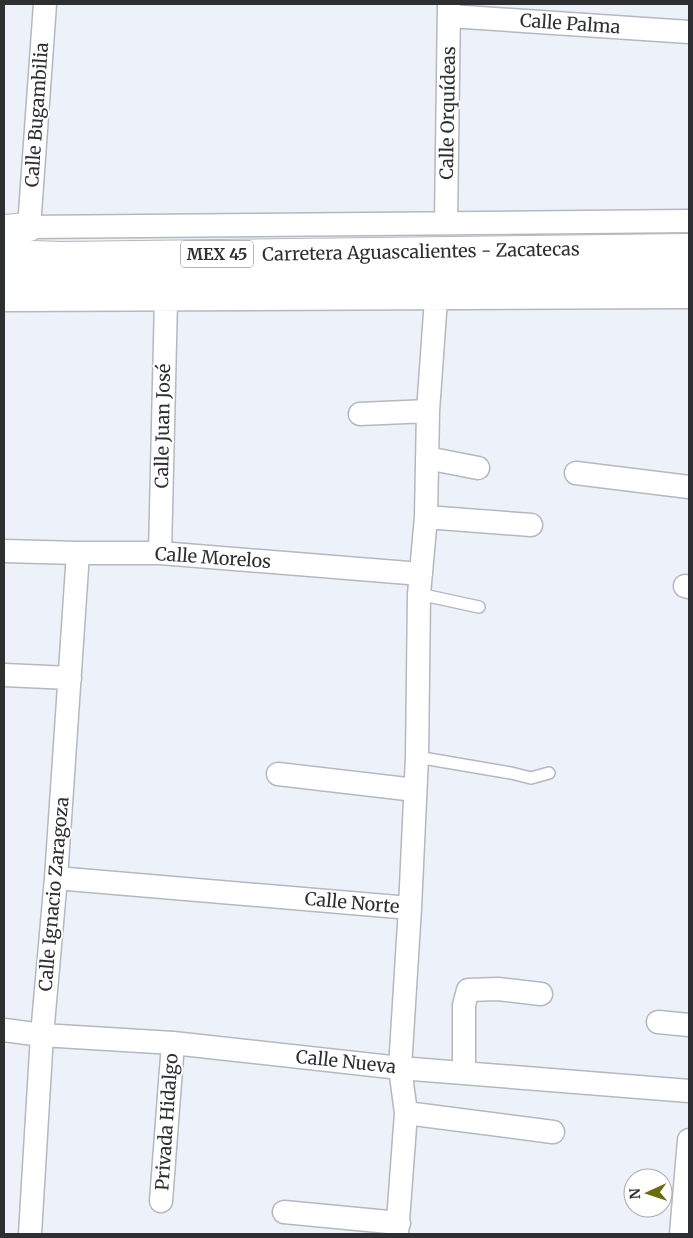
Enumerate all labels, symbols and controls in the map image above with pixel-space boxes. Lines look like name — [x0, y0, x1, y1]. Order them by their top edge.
street label: Calle Palma — [519, 9, 621, 39]
street label: Calle Bugambilia — [20, 41, 53, 188]
street label: Calle Orquídeas — [435, 46, 460, 180]
street label: Carretera Aguascalientes - Zacatecas — [262, 237, 580, 266]
road number: MEX 45 — [181, 240, 253, 268]
street label: Calle Juan José — [150, 364, 175, 488]
street label: Calle Morelos — [154, 542, 272, 573]
street label: Calle Ignacio Zaragoza — [34, 795, 73, 992]
street label: Calle Norte — [304, 887, 400, 918]
street label: Calle Nueva — [295, 1045, 398, 1078]
street label: Privada Hidalgo — [150, 1053, 183, 1191]
north arrow — [623, 1168, 673, 1218]
text: N — [626, 1188, 644, 1200]

